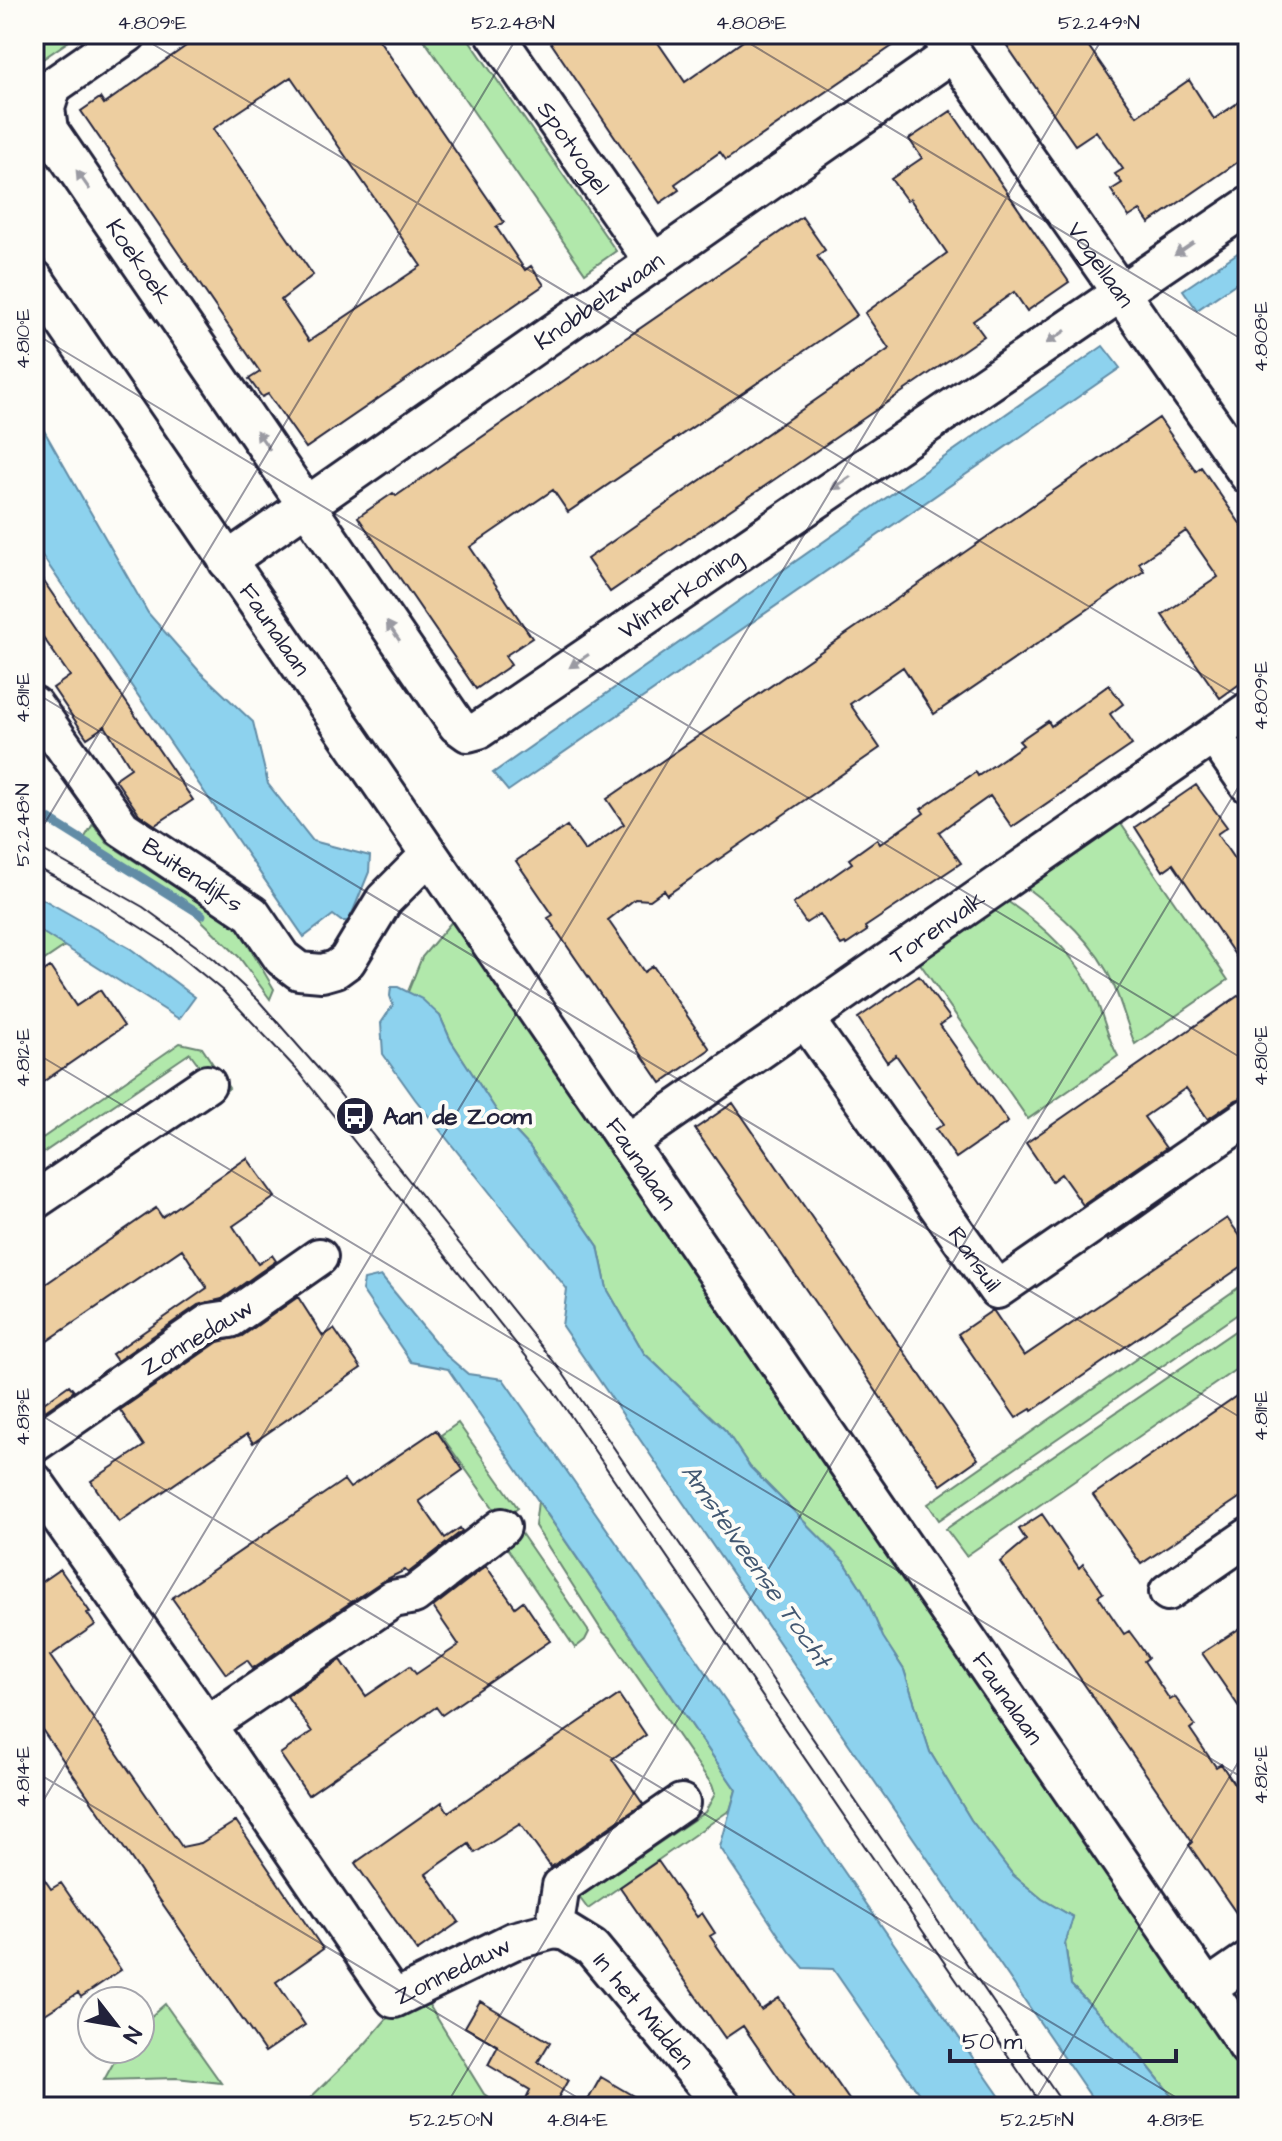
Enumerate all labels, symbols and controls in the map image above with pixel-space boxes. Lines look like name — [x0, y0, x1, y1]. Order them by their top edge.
text: 4.809°E — [117, 9, 187, 37]
text: 52.248°N — [471, 9, 555, 37]
text: 4.808°E — [715, 9, 787, 37]
text: 52.249°N — [1058, 9, 1140, 37]
street label: Spotvogel — [528, 94, 617, 202]
one-way arrow — [76, 170, 91, 191]
street label: Koekoek — [97, 212, 180, 312]
street label: Vogellaan — [1058, 215, 1142, 315]
one-way arrow — [1174, 242, 1195, 257]
street label: Knobbelzwaan — [528, 244, 671, 359]
text: 4.808°E — [1247, 301, 1275, 373]
text: 4.810°E — [9, 308, 37, 369]
one-way arrow — [1045, 329, 1066, 344]
one-way arrow — [256, 430, 271, 451]
one-way arrow — [830, 476, 851, 491]
street label: Winterkoning — [612, 540, 749, 648]
street label: Faunalaan — [230, 577, 318, 683]
one-way arrow — [386, 620, 401, 642]
one-way arrow — [569, 653, 590, 668]
text: 4.809°E — [1247, 661, 1275, 731]
text: 4.811°E — [9, 672, 37, 723]
text: 52.248°N — [9, 783, 37, 867]
street label: Buitendijks — [135, 830, 249, 921]
street label: Torenvalk — [883, 882, 993, 973]
text: 4.810°E — [1247, 1025, 1275, 1086]
text: 4.812°E — [9, 1028, 37, 1088]
bus stop icon: Aan de Zoom — [334, 1095, 376, 1137]
place label: Aan de Zoom — [383, 1100, 532, 1134]
street label: Faunalaan — [597, 1111, 684, 1217]
street label: Ransuil — [939, 1220, 1009, 1299]
street label: Zonnedauw — [135, 1291, 260, 1385]
text: 4.813°E — [9, 1388, 37, 1446]
text: 4.811°E — [1247, 1390, 1275, 1441]
water label: Amstelveense Tocht — [672, 1456, 842, 1677]
street label: Faunalaan — [963, 1646, 1051, 1752]
text: 4.812°E — [1247, 1745, 1275, 1805]
text: 4.814°E — [9, 1746, 37, 1808]
street label: Zonnedauw — [389, 1929, 517, 2014]
street label: In het Midden — [585, 1945, 702, 2077]
north arrow — [76, 1985, 156, 2065]
scale bar — [950, 2013, 1176, 2063]
text: N — [115, 2021, 149, 2049]
text: 50 m — [962, 2025, 1023, 2059]
text: 52.250°N — [409, 2106, 493, 2134]
text: 4.814°E — [546, 2106, 608, 2134]
text: 52.251°N — [1000, 2106, 1074, 2134]
text: 4.813°E — [1146, 2106, 1204, 2134]

